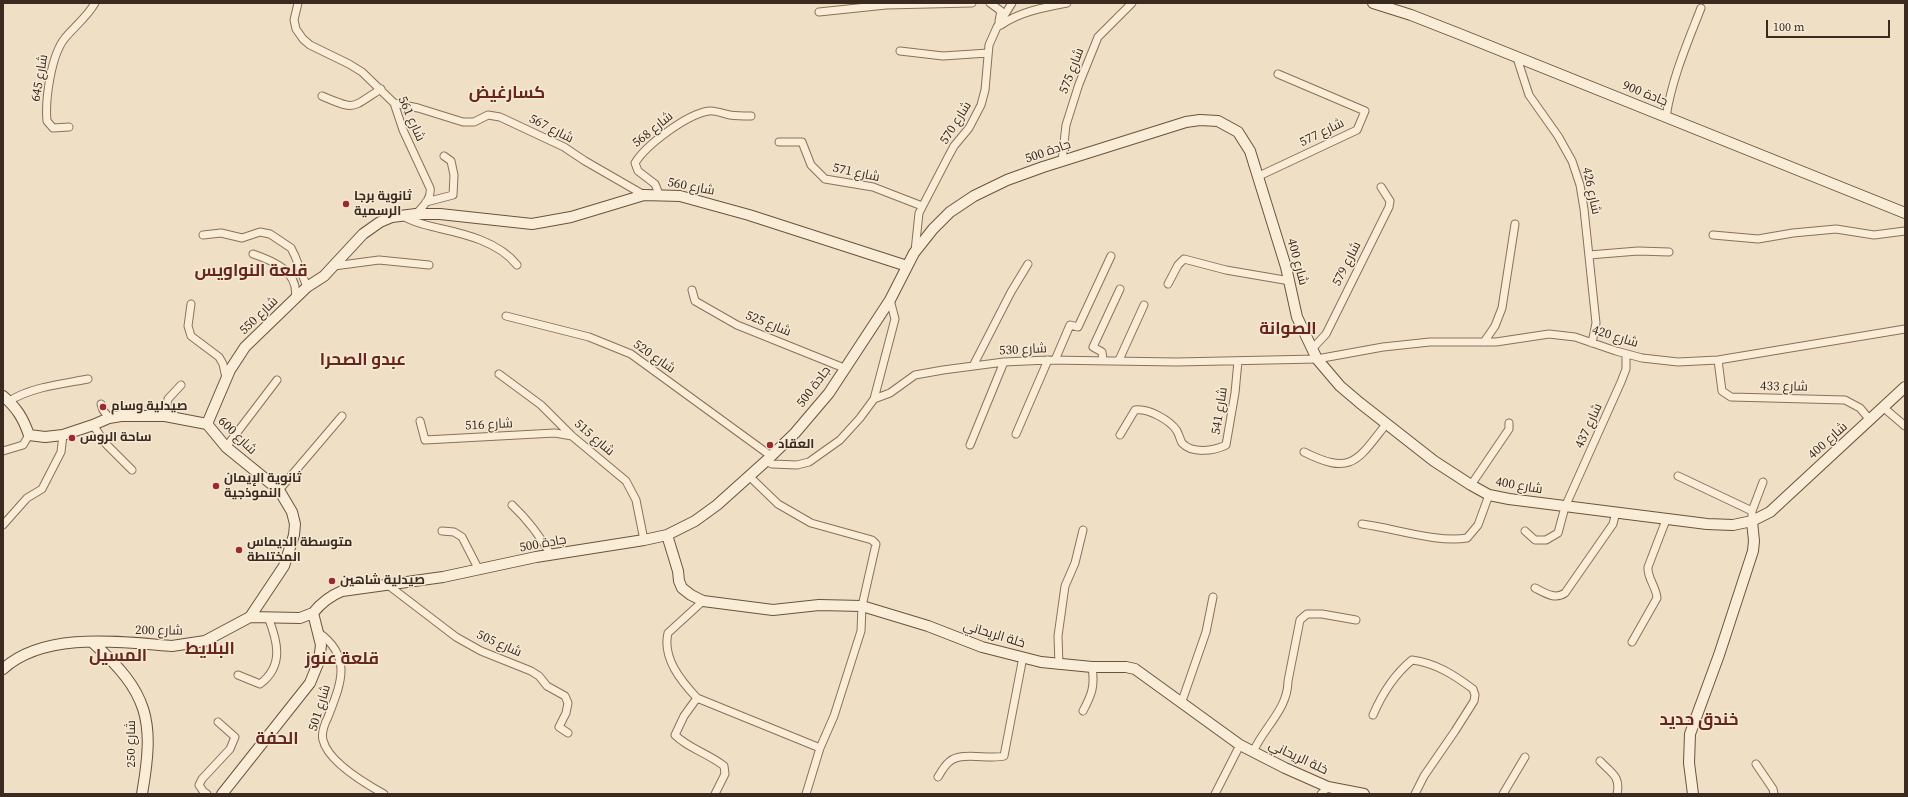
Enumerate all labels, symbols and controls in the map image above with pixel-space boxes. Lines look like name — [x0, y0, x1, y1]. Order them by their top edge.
scale bar — [1768, 12, 1892, 38]
text: 100 m — [1773, 19, 1805, 35]
street label: شارع 575 — [1056, 46, 1088, 96]
street label: شارع 645 — [28, 53, 52, 103]
street label: جادة 900 — [1620, 78, 1670, 110]
district label: كسارغيض — [469, 84, 545, 104]
street label: شارع 561 — [394, 94, 428, 144]
street label: شارع 570 — [937, 99, 975, 147]
street label: شارع 568 — [630, 109, 676, 151]
street label: شارع 567 — [526, 111, 576, 147]
street label: شارع 577 — [1297, 116, 1347, 150]
street label: جادة 500 — [1023, 137, 1073, 167]
street label: شارع 571 — [831, 160, 881, 186]
street label: شارع 426 — [1578, 166, 1604, 216]
street label: شارع 560 — [666, 175, 716, 199]
place label: ثانوية برجا الرسمية — [354, 189, 411, 220]
marker: ثانوية برجا الرسمية — [341, 199, 351, 209]
street label: شارع 400 — [1283, 237, 1311, 287]
street label: شارع 579 — [1329, 239, 1365, 289]
district label: قلعة النواويس — [194, 262, 308, 282]
street label: شارع 550 — [236, 294, 282, 338]
street label: شارع 525 — [743, 308, 793, 340]
district label: الصوانة — [1259, 320, 1317, 340]
street label: شارع 420 — [1590, 323, 1640, 351]
street label: شارع 520 — [630, 337, 678, 377]
street label: شارع 530 — [999, 341, 1047, 359]
district label: عبدو الصحرا — [320, 351, 406, 371]
street label: جادة 500 — [793, 363, 835, 411]
street label: شارع 433 — [1760, 379, 1808, 395]
street label: شارع 541 — [1209, 386, 1231, 436]
place label: صيدلية وسام — [111, 399, 187, 415]
street label: شارع 437 — [1572, 401, 1606, 451]
marker: صيدلية وسام — [98, 402, 108, 412]
street label: شارع 600 — [214, 414, 260, 458]
street label: شارع 516 — [465, 416, 513, 434]
street label: شارع 515 — [571, 416, 617, 460]
street label: شارع 400 — [1805, 419, 1851, 463]
place label: ساحة الروس — [80, 430, 152, 446]
marker: ساحة الروس — [67, 433, 77, 443]
place label: العقاد — [778, 437, 814, 453]
marker: العقاد — [765, 440, 775, 450]
place label: ثانوية الإيمان النموذجية — [224, 471, 301, 502]
street label: شارع 400 — [1494, 474, 1544, 498]
marker: ثانوية الإيمان النموذجية — [211, 481, 221, 491]
street label: جادة 500 — [518, 532, 568, 556]
place label: متوسطة الديماس المختلطة — [247, 535, 352, 566]
marker: متوسطة الديماس المختلطة — [234, 545, 244, 555]
place label: صيدلية شاهين — [340, 573, 425, 589]
marker: صيدلية شاهين — [327, 576, 337, 586]
street label: خلة الريحاني — [961, 618, 1027, 652]
street label: شارع 200 — [135, 623, 183, 639]
street label: شارع 505 — [474, 627, 524, 661]
district label: البلايط — [185, 640, 235, 660]
district label: المسيل — [89, 647, 147, 667]
district label: قلعة عنوز — [305, 650, 379, 670]
street label: شارع 501 — [306, 683, 334, 733]
district label: خندق حديد — [1660, 711, 1738, 731]
street label: شارع 250 — [124, 720, 140, 768]
district label: الحفة — [255, 730, 299, 750]
street label: خلة الريحاني — [1266, 737, 1330, 779]

